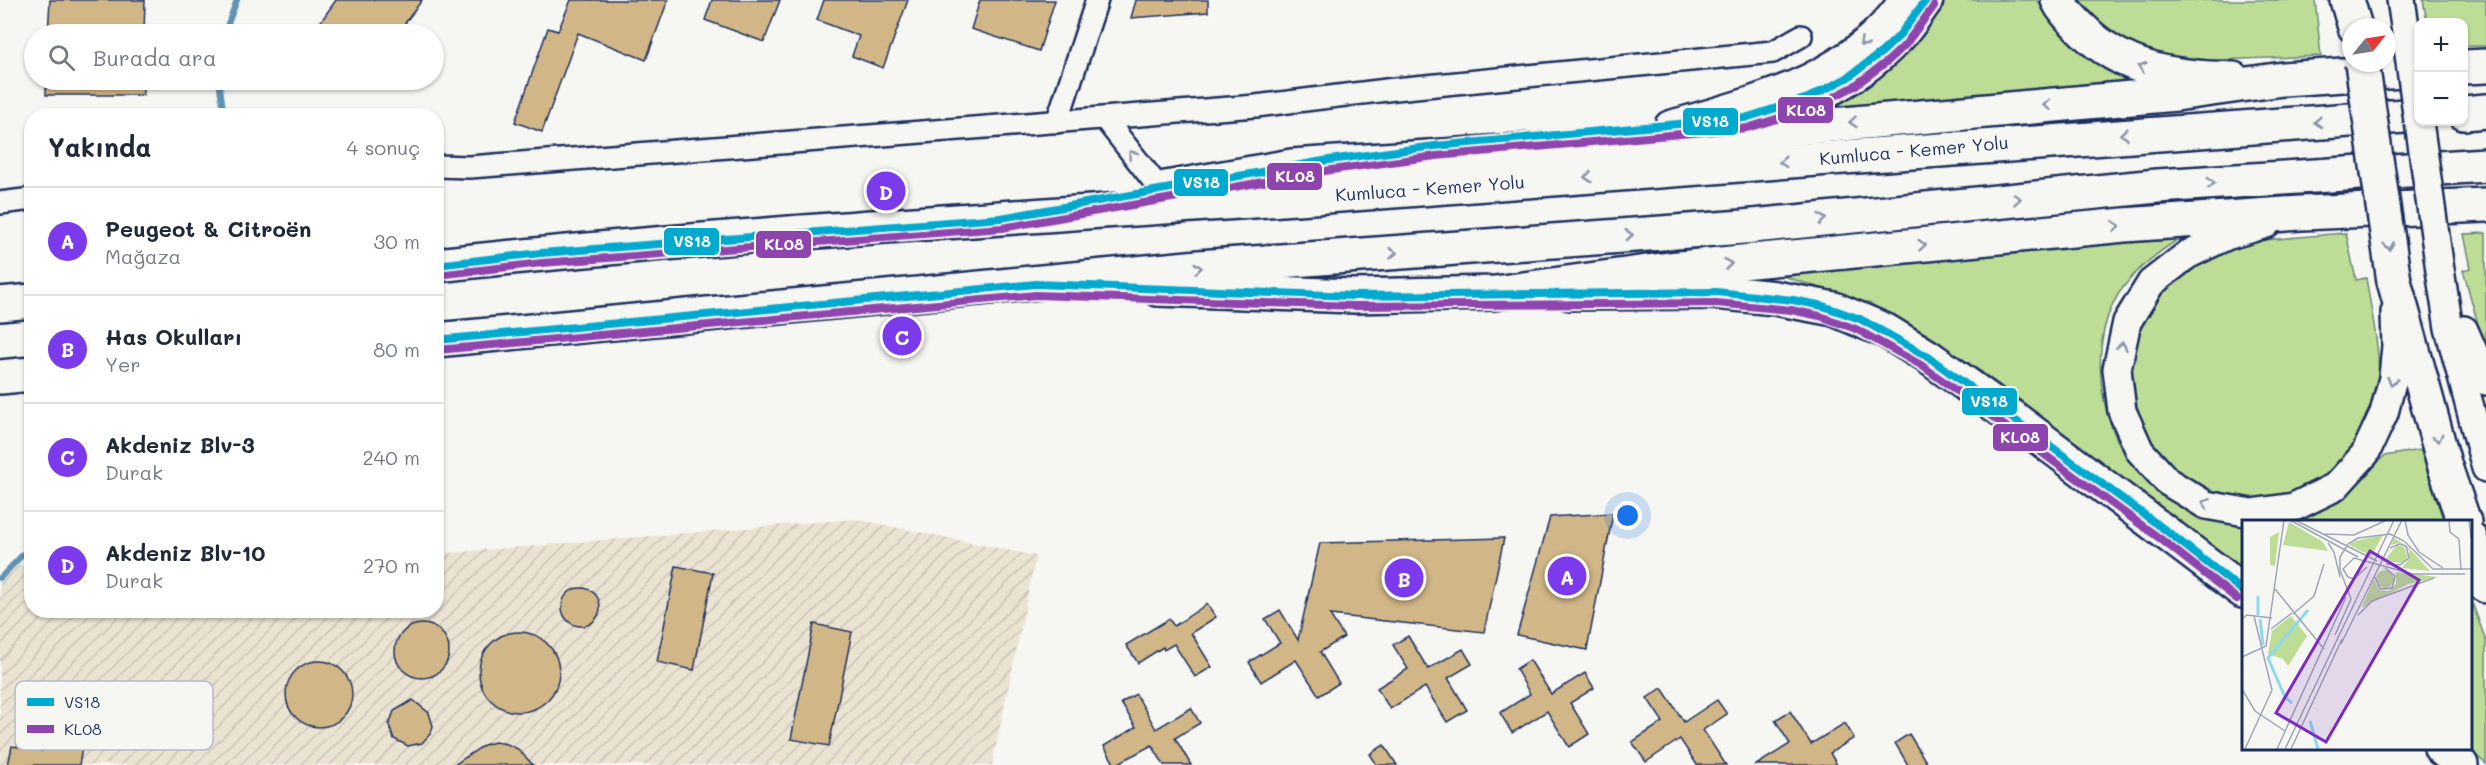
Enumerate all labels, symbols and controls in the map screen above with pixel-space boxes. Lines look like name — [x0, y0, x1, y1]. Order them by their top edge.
north arrow — [2342, 18, 2396, 72]
map controls — [2414, 18, 2468, 126]
button: + — [2414, 18, 2468, 72]
search box — [24, 24, 444, 90]
one-way arrow — [1860, 36, 1870, 47]
icon: search — [45, 41, 78, 74]
text: Burada ara — [93, 43, 217, 72]
one-way arrow — [2137, 61, 2148, 74]
button: − — [2414, 72, 2468, 126]
line badge: KL08 — [1777, 96, 1834, 124]
one-way arrow — [2042, 98, 2051, 111]
text: KL08 — [1786, 99, 1826, 120]
line badge: VS18 — [1682, 107, 1739, 136]
text: VS18 — [1691, 110, 1729, 131]
one-way arrow — [1848, 115, 1857, 128]
one-way arrow — [2314, 115, 2323, 128]
one-way arrow — [2119, 128, 2128, 141]
text: Yakında — [48, 130, 151, 164]
street label: Kumluca - Kemer Yolu — [1818, 130, 2009, 170]
text: 4 sonuç — [347, 134, 420, 160]
one-way arrow — [1129, 150, 1140, 161]
one-way arrow — [1778, 155, 1787, 168]
line badge: KL08 — [1266, 162, 1323, 191]
text: KL08 — [1275, 165, 1315, 186]
pin: D — [866, 168, 906, 213]
line badge: VS18 — [1173, 168, 1229, 197]
street label: Kumluca - Kemer Yolu — [1335, 169, 1525, 207]
one-way arrow — [1584, 170, 1593, 183]
text: VS18 — [1182, 171, 1220, 192]
one-way arrow — [2206, 176, 2215, 189]
one-way arrow — [2012, 193, 2021, 206]
one-way arrow — [1818, 213, 1827, 226]
text: Peugeot & Citroën — [105, 214, 312, 243]
one-way arrow — [2111, 220, 2120, 233]
line badge: VS18 — [663, 227, 720, 256]
text: A — [61, 228, 74, 254]
text: 30 m — [374, 228, 420, 254]
one-way arrow — [1624, 229, 1634, 242]
text: VS18 — [673, 230, 711, 251]
line badge: KL08 — [755, 230, 812, 259]
text: KL08 — [764, 233, 804, 254]
one-way arrow — [1917, 239, 1926, 252]
one-way arrow — [2382, 241, 2394, 250]
text: Mağaza — [105, 243, 181, 269]
one-way arrow — [1388, 247, 1397, 260]
one-way arrow — [1723, 258, 1732, 271]
one-way arrow — [1194, 262, 1203, 275]
pin: C — [882, 314, 922, 358]
text: Has Okulları — [105, 322, 242, 351]
text: B — [61, 336, 74, 362]
text: 80 m — [373, 336, 420, 362]
one-way arrow — [2115, 341, 2128, 351]
text: Yer — [105, 351, 141, 377]
one-way arrow — [2386, 376, 2399, 386]
line badge: VS18 — [1961, 387, 2018, 416]
text: VS18 — [1970, 390, 2008, 411]
line badge: KL08 — [1992, 423, 2049, 452]
text: KL08 — [2000, 426, 2040, 447]
text: Akdeniz Blv-3 — [105, 430, 255, 459]
one-way arrow — [2430, 433, 2443, 443]
text: C — [60, 444, 75, 470]
text: 240 m — [362, 444, 420, 470]
text: Durak — [105, 459, 163, 485]
one-way arrow — [2201, 498, 2212, 510]
your location — [1613, 501, 1642, 530]
inset map — [2242, 520, 2471, 750]
text: Akdeniz Blv-10 — [105, 538, 266, 567]
text: D — [60, 552, 75, 578]
text: 270 m — [363, 552, 420, 578]
pin: A — [1548, 554, 1586, 598]
pin: B — [1384, 556, 1424, 600]
text: Durak — [105, 567, 163, 593]
legend — [15, 681, 213, 750]
text: VS18 — [64, 691, 100, 712]
text: KL08 — [64, 718, 102, 739]

